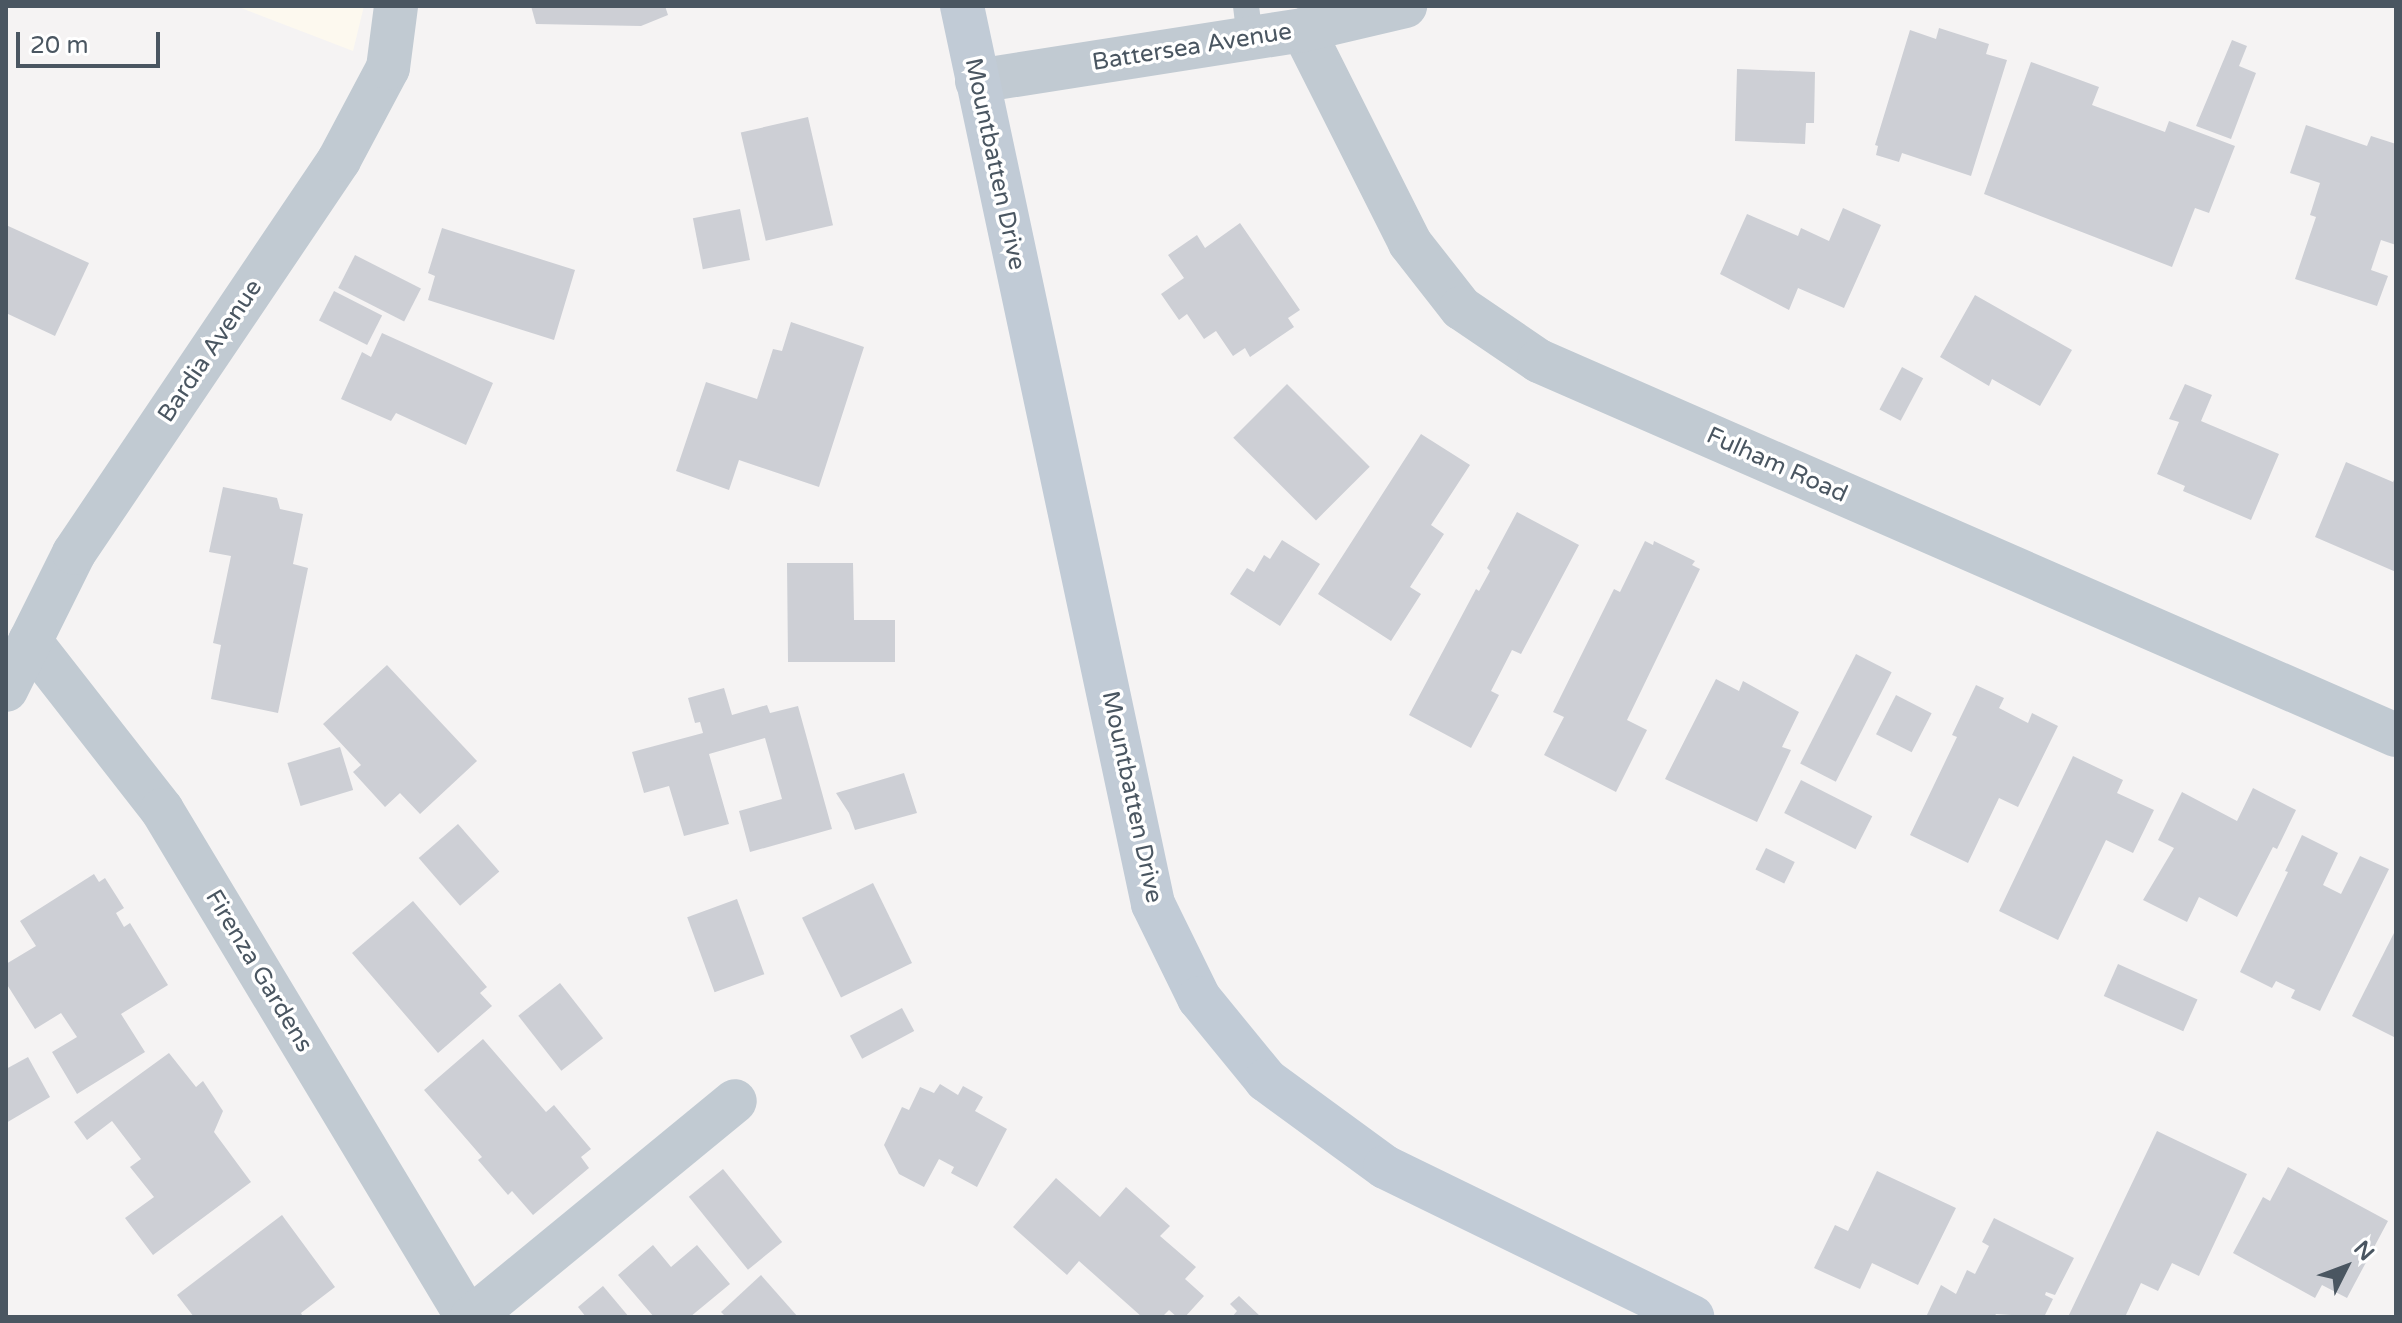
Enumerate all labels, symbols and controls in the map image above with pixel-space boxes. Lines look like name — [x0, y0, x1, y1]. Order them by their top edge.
scale bar — [20, 16, 164, 66]
street label: Battersea Avenue — [1090, 17, 1294, 77]
text: 20 m — [30, 31, 88, 60]
street label: Mountbatten Drive — [959, 56, 1031, 272]
street label: Bardia Avenue — [152, 274, 268, 428]
street label: Fulham Road — [1702, 421, 1852, 509]
street label: Mountbatten Drive — [1096, 689, 1168, 905]
street label: Firenza Gardens — [199, 885, 319, 1057]
north arrow — [2306, 1227, 2386, 1307]
text: N — [2348, 1236, 2379, 1266]

